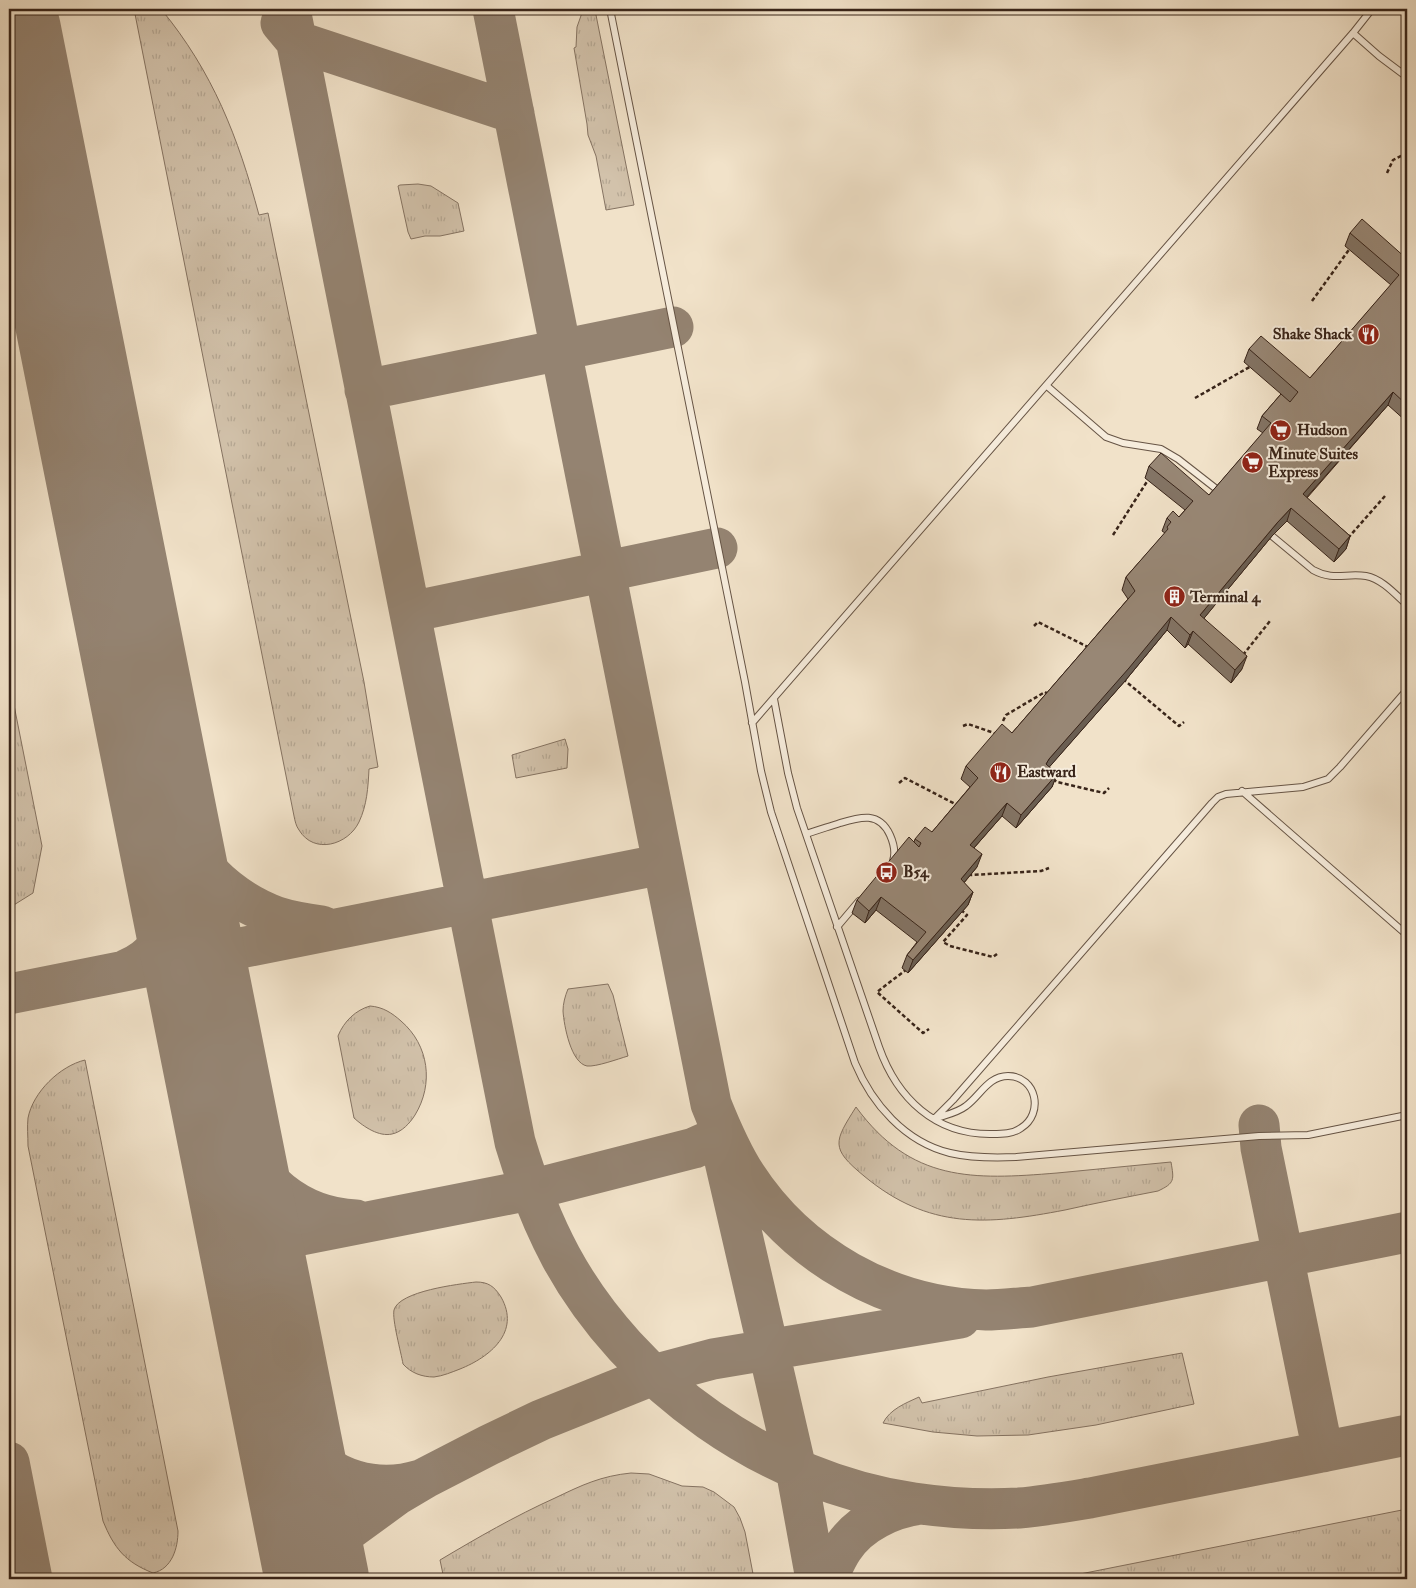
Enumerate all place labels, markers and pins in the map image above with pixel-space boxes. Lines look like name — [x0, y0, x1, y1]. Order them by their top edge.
restaurant icon: Shake Shack — [1356, 322, 1380, 346]
place label: Shake Shack — [1273, 324, 1352, 344]
supermarket icon: Hudson — [1269, 418, 1293, 442]
place label: Hudson — [1297, 420, 1348, 440]
place label: Minute Suites Express — [1267, 444, 1358, 483]
supermarket icon: Minute Suites Express — [1240, 451, 1264, 475]
building icon: Terminal 4 — [1162, 585, 1186, 609]
place label: Terminal 4 — [1189, 587, 1261, 607]
restaurant icon: Eastward — [989, 760, 1013, 784]
place label: Eastward — [1017, 762, 1076, 782]
bus stop icon: B54 — [875, 860, 899, 884]
place label: B54 — [903, 862, 930, 882]

